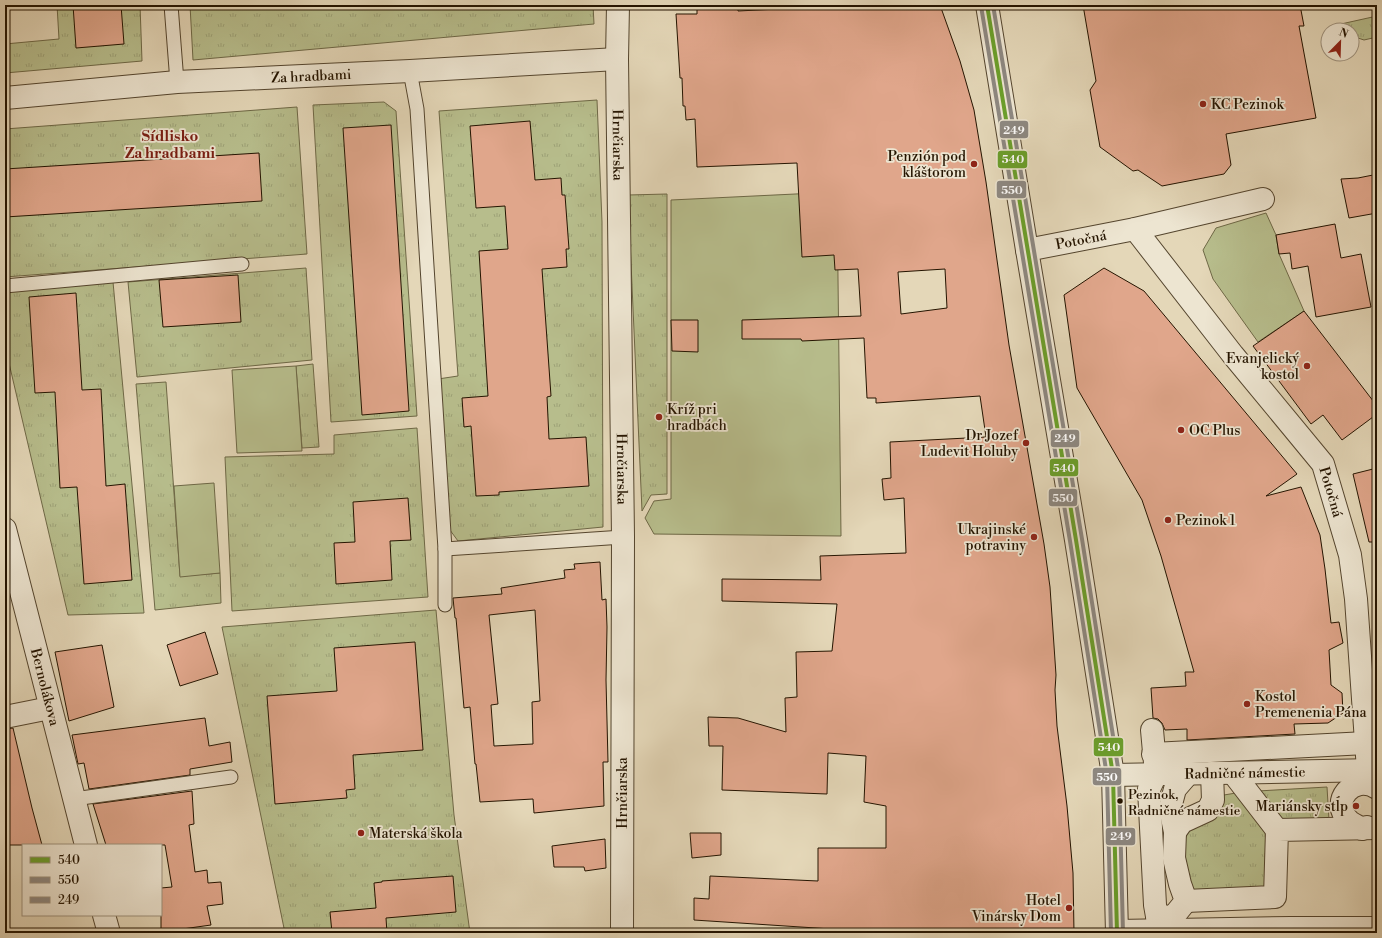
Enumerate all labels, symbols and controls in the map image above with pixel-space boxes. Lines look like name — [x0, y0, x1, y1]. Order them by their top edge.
north arrow — [1320, 22, 1360, 62]
text: N — [1337, 26, 1351, 42]
street label: Za hradbami — [271, 66, 352, 88]
place label: KC Pezinok — [1211, 96, 1285, 114]
marker: KC Pezinok — [1198, 99, 1208, 109]
street label: Hrnčiarska — [608, 109, 627, 182]
line badge: 249 — [999, 120, 1029, 139]
text: 249 — [1003, 124, 1025, 138]
district label: Sídlisko Za hradbami — [125, 127, 215, 163]
place label: Penzión pod kláštorom — [888, 148, 966, 182]
line badge: 540 — [997, 150, 1028, 169]
text: 540 — [1002, 153, 1024, 167]
marker: Penzión pod kláštorom — [969, 159, 979, 169]
line badge: 550 — [996, 180, 1027, 199]
text: 550 — [1001, 184, 1023, 198]
street label: Potočná — [1054, 227, 1109, 254]
place label: Evanjelický kostol — [1226, 350, 1299, 384]
marker: Evanjelický kostol — [1302, 361, 1312, 371]
place label: Kríž pri hradbách — [667, 401, 727, 435]
marker: Kríž pri hradbách — [654, 412, 664, 422]
place label: OC Plus — [1189, 422, 1240, 440]
marker: OC Plus — [1176, 425, 1186, 435]
place label: Dr Jozef Ludevit Holuby — [921, 427, 1019, 461]
line badge: 249 — [1050, 429, 1080, 448]
text: 249 — [1054, 432, 1076, 446]
street label: Hrnčiarska — [612, 433, 631, 506]
marker: Dr Jozef Ludevit Holuby — [1021, 438, 1031, 448]
line badge: 540 — [1049, 458, 1079, 477]
text: 540 — [1053, 462, 1075, 476]
street label: Potočná — [1314, 465, 1347, 520]
line badge: 550 — [1048, 488, 1078, 507]
text: 550 — [1052, 492, 1074, 506]
place label: Pezinok 1 — [1176, 512, 1236, 530]
marker: Pezinok 1 — [1163, 515, 1173, 525]
place label: Ukrajinské potraviny — [957, 521, 1026, 555]
marker: Ukrajinské potraviny — [1029, 532, 1039, 542]
street label: Bernolákova — [26, 645, 63, 729]
place label: Kostol Premenenia Pána — [1255, 688, 1368, 722]
marker: Kostol Premenenia Pána — [1242, 699, 1252, 709]
line badge: 540 — [1093, 737, 1124, 757]
text: 540 — [1098, 741, 1120, 755]
street label: Hrnčiarska — [614, 756, 632, 829]
street label: Radničné námestie — [1184, 763, 1306, 784]
line badge: 550 — [1092, 767, 1122, 786]
text: 550 — [1096, 771, 1118, 785]
place label: Pezinok, Radničné námestie — [1128, 787, 1241, 819]
marker: Pezinok, Radničné námestie — [1115, 796, 1125, 806]
place label: Mariánsky stĺp — [1256, 796, 1348, 816]
marker: Mariánsky stĺp — [1351, 801, 1361, 811]
place label: Materská škola — [369, 825, 464, 843]
line badge: 249 — [1105, 827, 1136, 846]
marker: Materská škola — [356, 828, 366, 838]
text: 249 — [1110, 830, 1132, 844]
legend — [22, 844, 162, 916]
text: 540 — [58, 853, 80, 868]
text: 550 — [58, 873, 79, 888]
place label: Hotel Vinársky Dom — [971, 892, 1061, 926]
text: 249 — [58, 893, 79, 908]
marker: Hotel Vinársky Dom — [1064, 903, 1074, 913]

